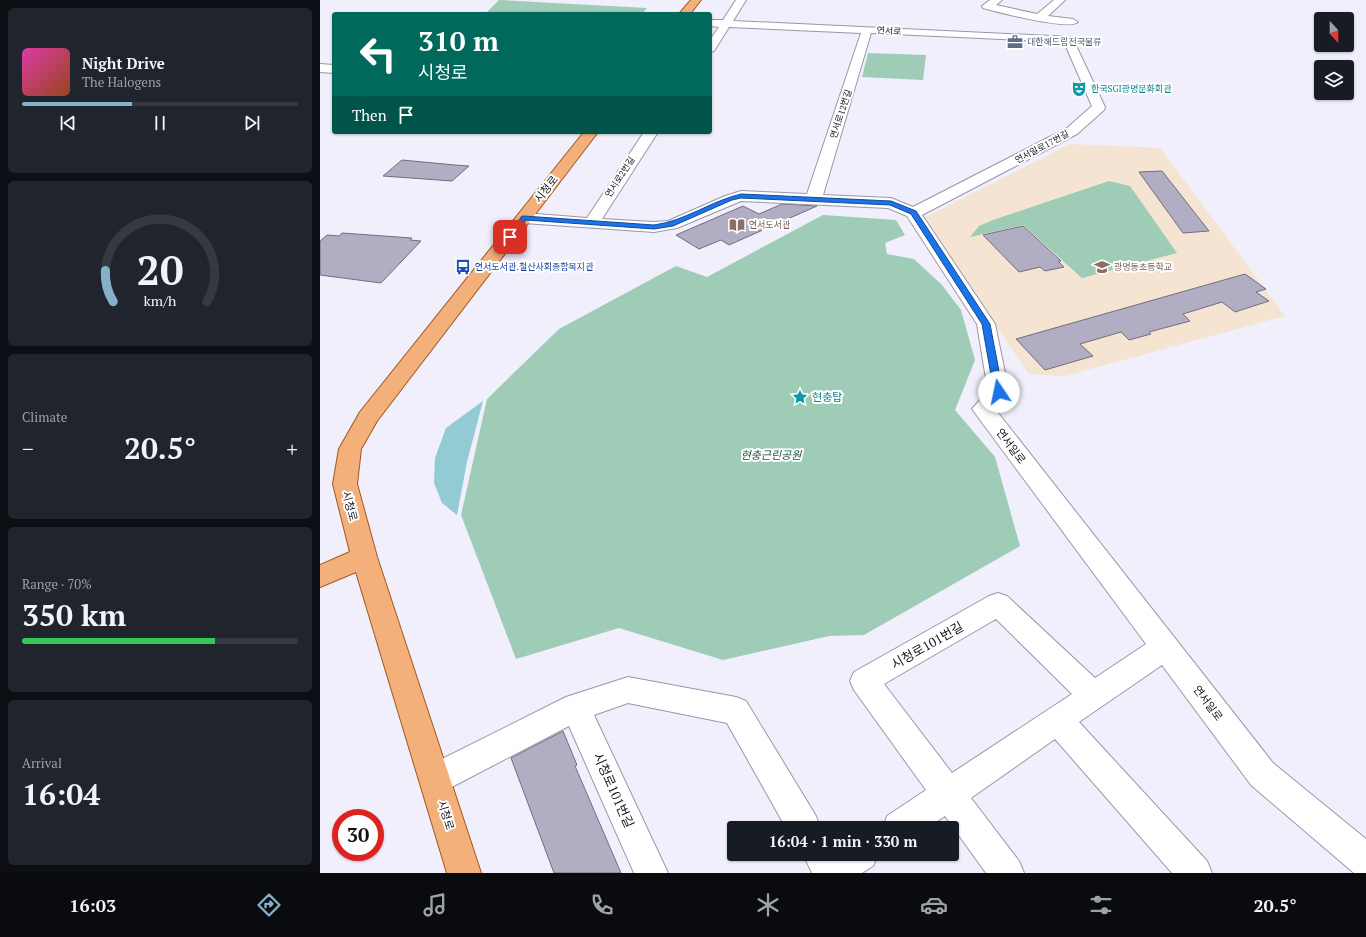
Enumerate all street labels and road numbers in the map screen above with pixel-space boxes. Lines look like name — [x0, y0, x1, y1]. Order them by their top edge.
street label: 연서로 — [876, 24, 902, 38]
street label: 연서로12번길 — [827, 88, 855, 140]
street label: 연서일로17번길 — [1013, 128, 1071, 166]
street label: 연서로2번길 — [602, 154, 638, 200]
street label: 시청로 — [531, 173, 561, 205]
street label: 연서일로 — [993, 426, 1029, 466]
street label: 시청로 — [339, 490, 361, 522]
street label: 시청로101번길 — [888, 617, 966, 673]
street label: 연서일로 — [1190, 683, 1226, 723]
street label: 시청로101번길 — [589, 750, 639, 830]
street label: 시청로 — [435, 798, 457, 832]

